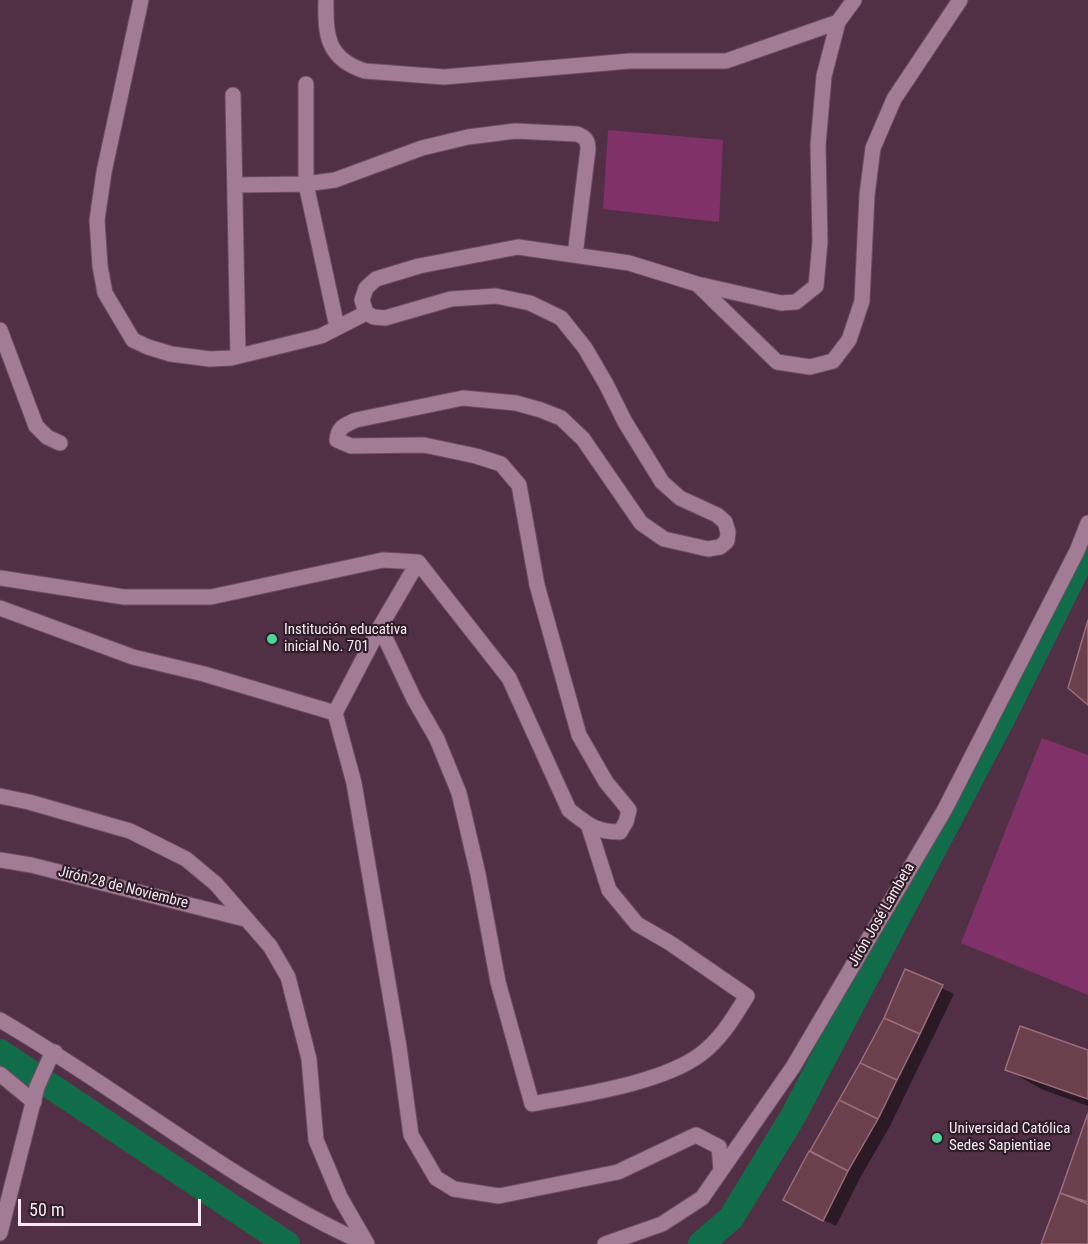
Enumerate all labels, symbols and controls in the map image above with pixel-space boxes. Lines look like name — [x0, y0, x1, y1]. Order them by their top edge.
place label: Institución educativa inicial No. 701 — [284, 621, 407, 656]
marker: Institución educativa inicial No. 701 — [265, 632, 279, 646]
street label: Jirón José Lambeta — [845, 860, 919, 970]
street label: Jirón 28 de Noviembre — [56, 863, 190, 913]
place label: Universidad Católica Sedes Sapientiae — [949, 1120, 1070, 1155]
marker: Universidad Católica Sedes Sapientiae — [930, 1131, 944, 1145]
scale bar — [21, 1187, 204, 1225]
text: 50 m — [29, 1199, 64, 1220]

